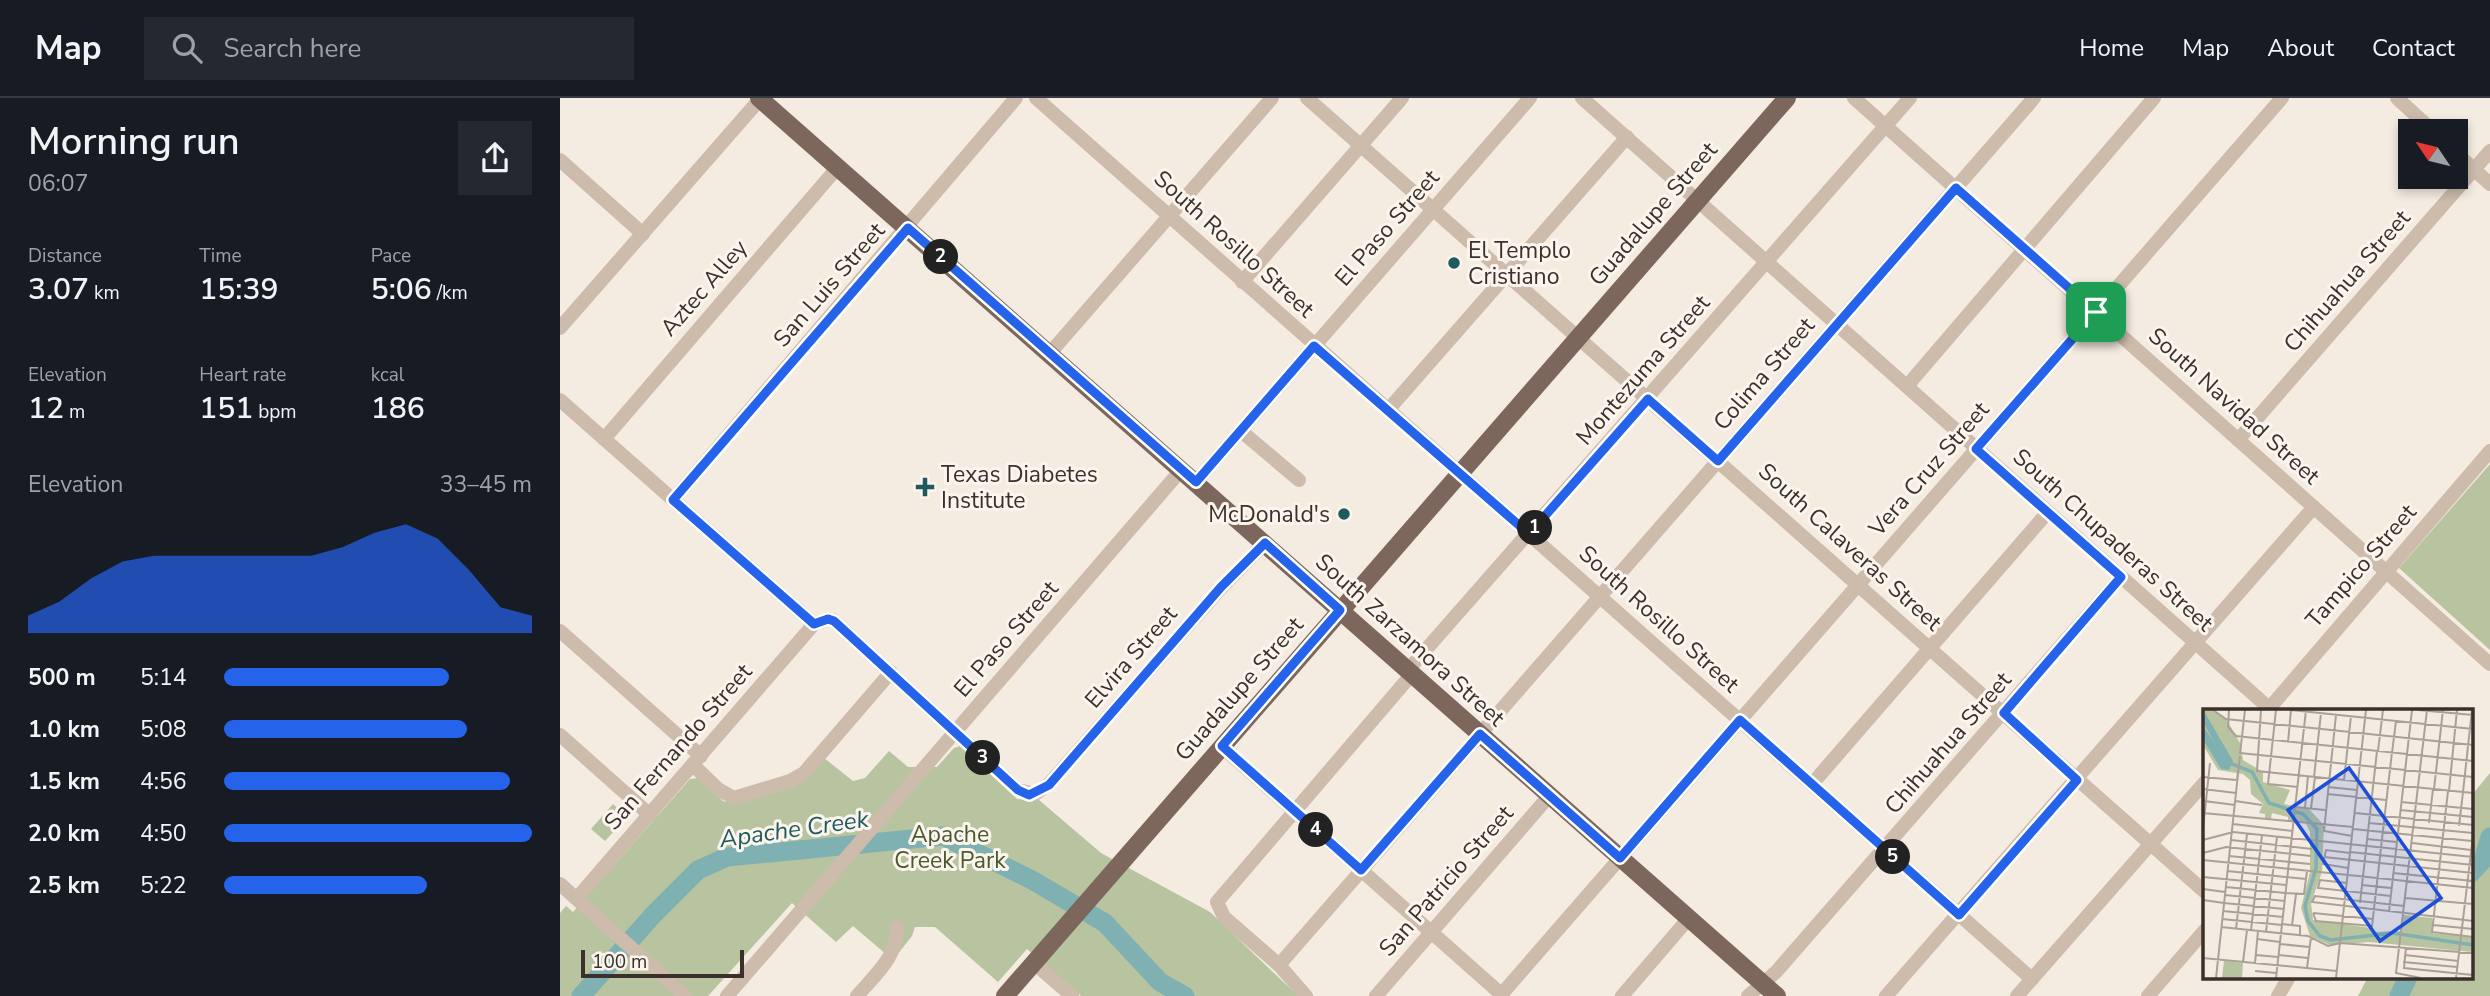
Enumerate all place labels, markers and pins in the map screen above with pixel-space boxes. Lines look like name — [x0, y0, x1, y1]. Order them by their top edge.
place label: El Templo Cristiano — [1468, 235, 1571, 292]
pin: 2 — [924, 240, 958, 274]
marker: El Templo Cristiano — [1446, 255, 1462, 271]
pin — [2066, 282, 2126, 342]
place label: Texas Diabetes Institute — [941, 459, 1098, 516]
marker: Texas Diabetes Institute — [915, 477, 935, 497]
place label: McDonald's — [1208, 499, 1330, 530]
marker: McDonald's — [1336, 506, 1352, 522]
pin: 1 — [1518, 510, 1552, 546]
pin: 3 — [966, 740, 1000, 776]
pin: 4 — [1298, 812, 1334, 848]
pin: 5 — [1876, 840, 1910, 874]

